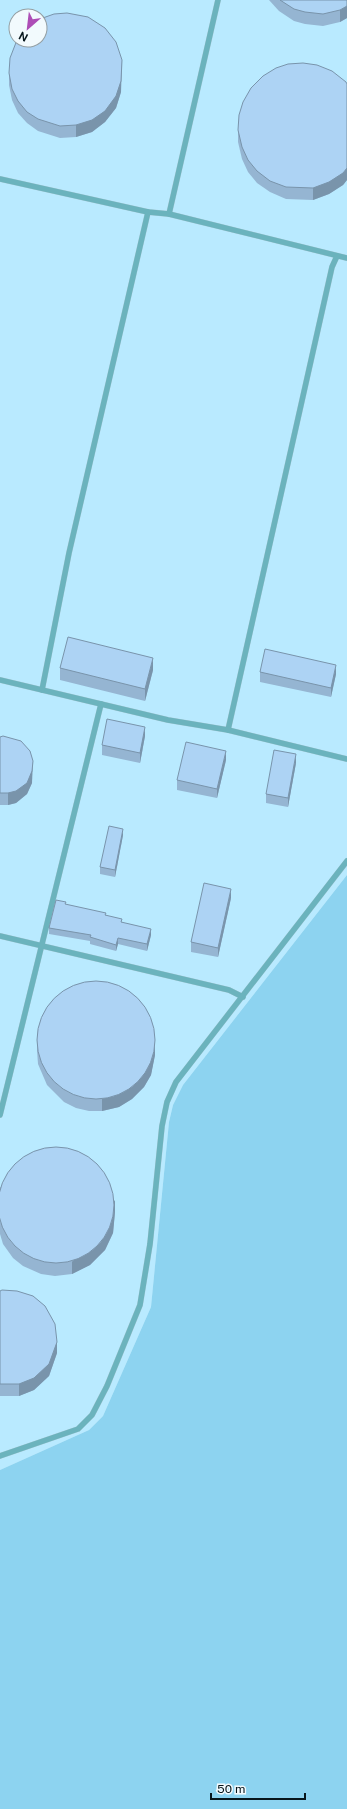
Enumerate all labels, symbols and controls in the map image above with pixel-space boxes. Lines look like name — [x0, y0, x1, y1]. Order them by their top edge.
north arrow — [8, 8, 48, 48]
text: N — [17, 30, 30, 44]
scale bar — [211, 1775, 305, 1801]
text: 50 m — [217, 1782, 245, 1796]

